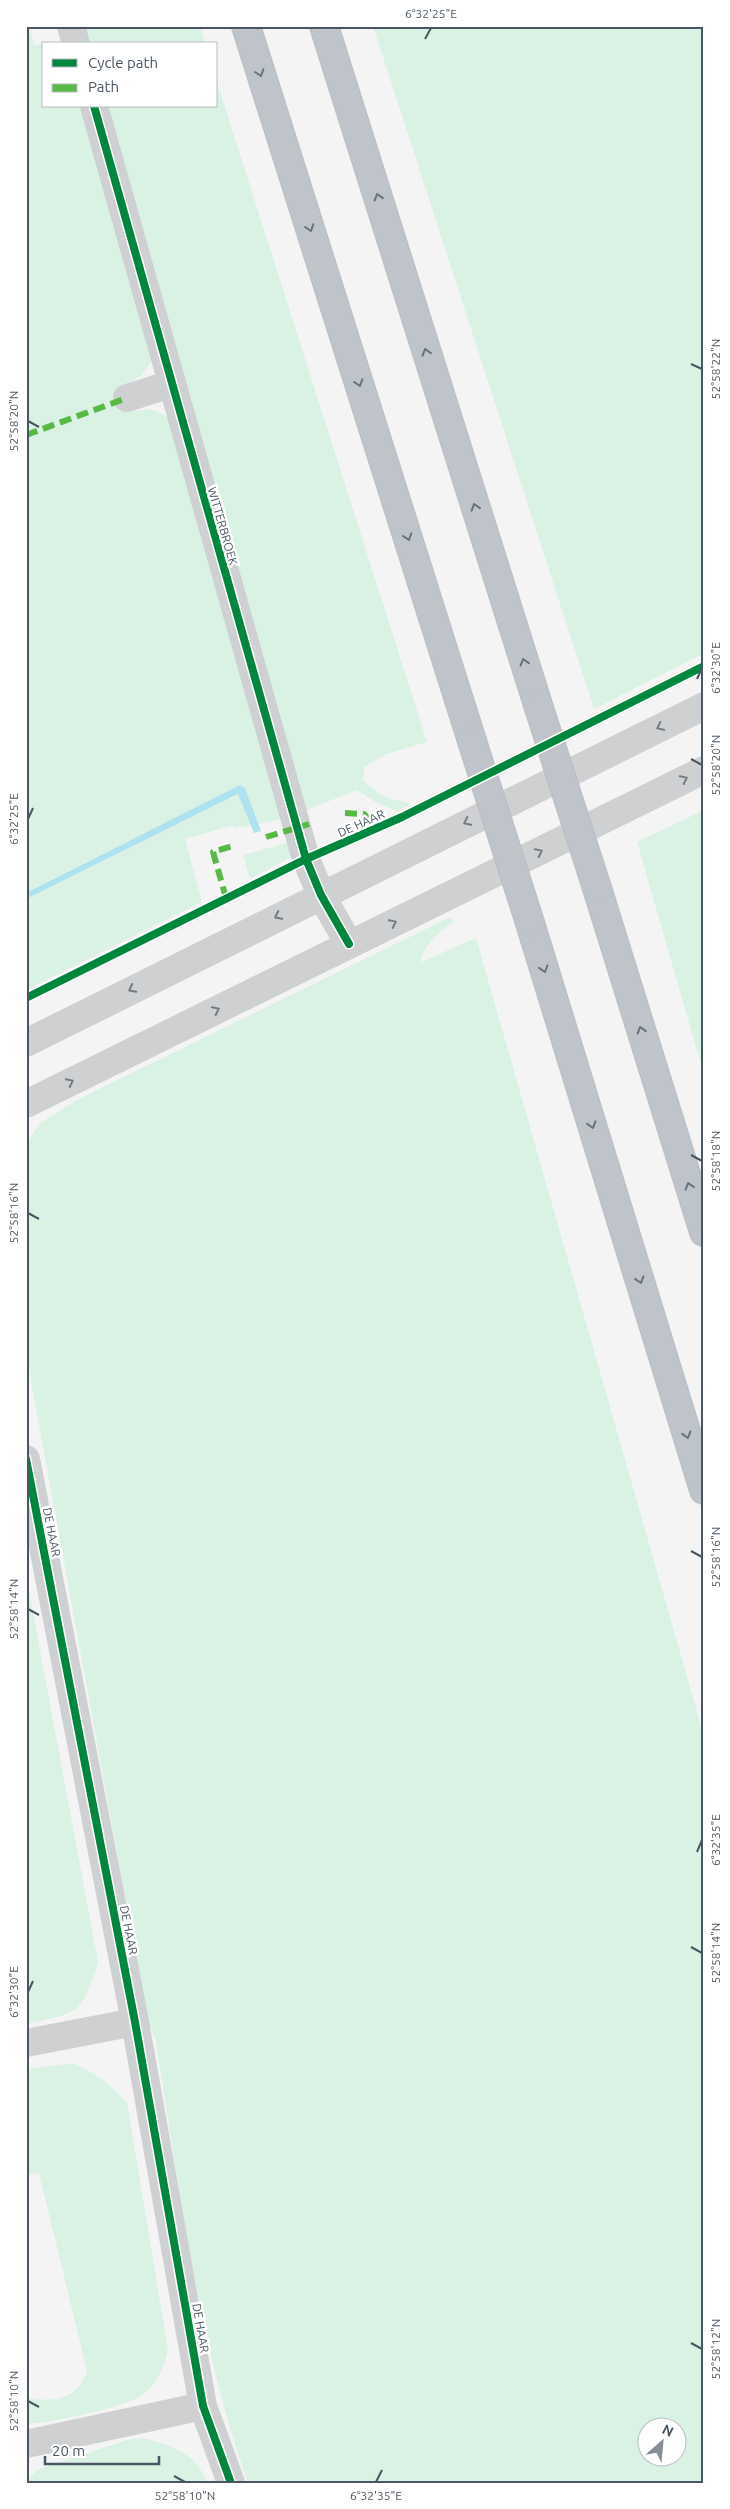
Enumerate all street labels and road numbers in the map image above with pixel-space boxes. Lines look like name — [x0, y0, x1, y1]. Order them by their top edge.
street label: WITTERBROEK — [206, 486, 241, 567]
street label: DE HAAR — [336, 807, 387, 839]
street label: DE HAAR — [41, 1506, 63, 1558]
street label: DE HAAR — [118, 1904, 140, 1956]
street label: DE HAAR — [190, 2302, 212, 2354]

